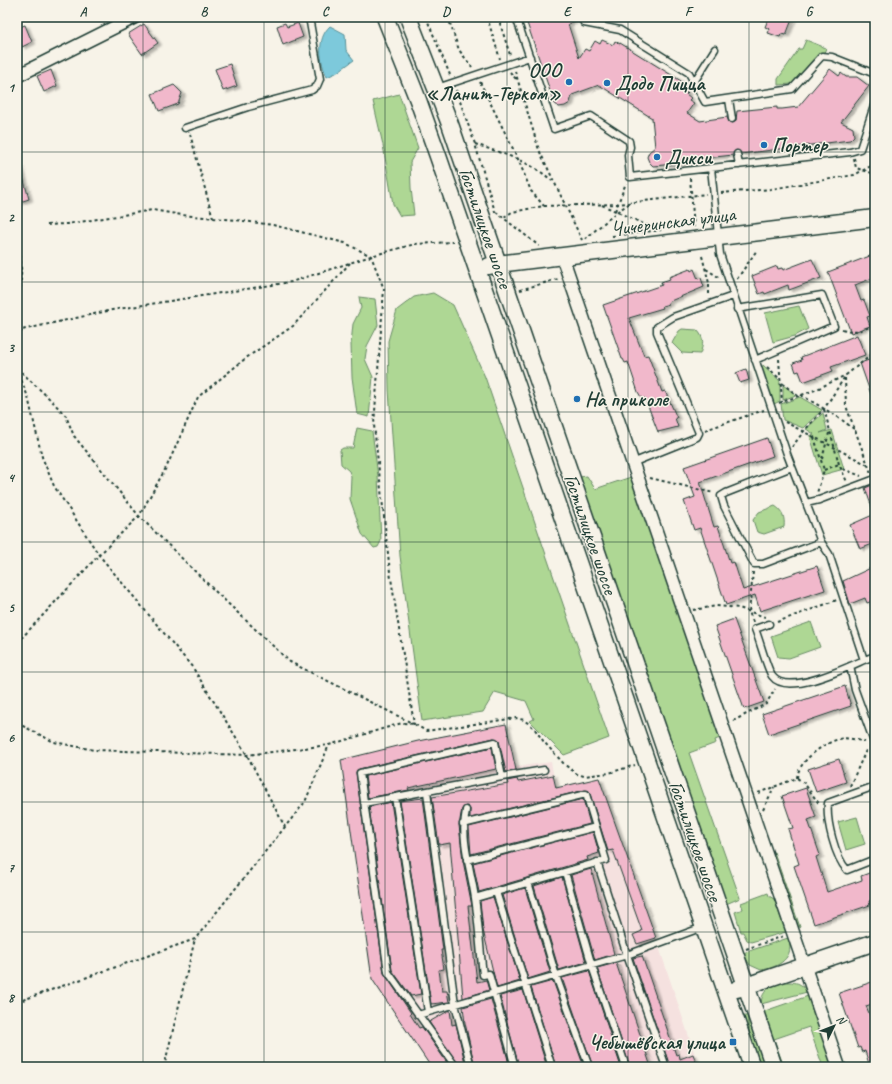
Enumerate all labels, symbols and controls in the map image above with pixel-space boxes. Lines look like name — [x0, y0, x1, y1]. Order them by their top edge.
text: A — [80, 4, 88, 20]
text: B — [201, 4, 209, 20]
text: C — [322, 4, 330, 20]
text: D — [442, 4, 451, 20]
text: E — [564, 4, 573, 20]
text: F — [685, 4, 694, 20]
text: G — [806, 4, 814, 20]
place label: ООО «Ланит-Терком» — [426, 58, 563, 106]
place label: Додо Пицца — [615, 71, 707, 96]
marker: ООО «Ланит-Терком» — [564, 77, 574, 87]
marker: Додо Пицца — [602, 78, 612, 88]
text: 1 — [8, 80, 16, 96]
place label: Портер — [772, 133, 829, 158]
marker: Портер — [759, 140, 769, 150]
place label: Дикси — [665, 145, 714, 170]
marker: Дикси — [652, 152, 662, 162]
street label: Гостилицкое шоссе — [453, 165, 518, 293]
street label: Чичеринская улица — [609, 201, 739, 242]
text: 2 — [8, 210, 15, 226]
text: 3 — [8, 340, 15, 356]
place label: На приколе — [585, 387, 670, 412]
marker: На приколе — [572, 394, 582, 404]
text: 4 — [8, 470, 16, 486]
street label: Гостилицкое шоссе — [558, 471, 623, 599]
text: 5 — [8, 600, 15, 616]
text: 6 — [8, 730, 15, 746]
street label: Гостилицкое шоссе — [663, 778, 728, 906]
text: 7 — [8, 860, 15, 876]
text: 8 — [8, 990, 16, 1006]
north arrow — [814, 1006, 854, 1046]
text: N — [834, 1012, 850, 1028]
place label: Чебышёвская улица — [588, 1030, 726, 1055]
marker: Чебышёвская улица — [728, 1037, 738, 1047]

